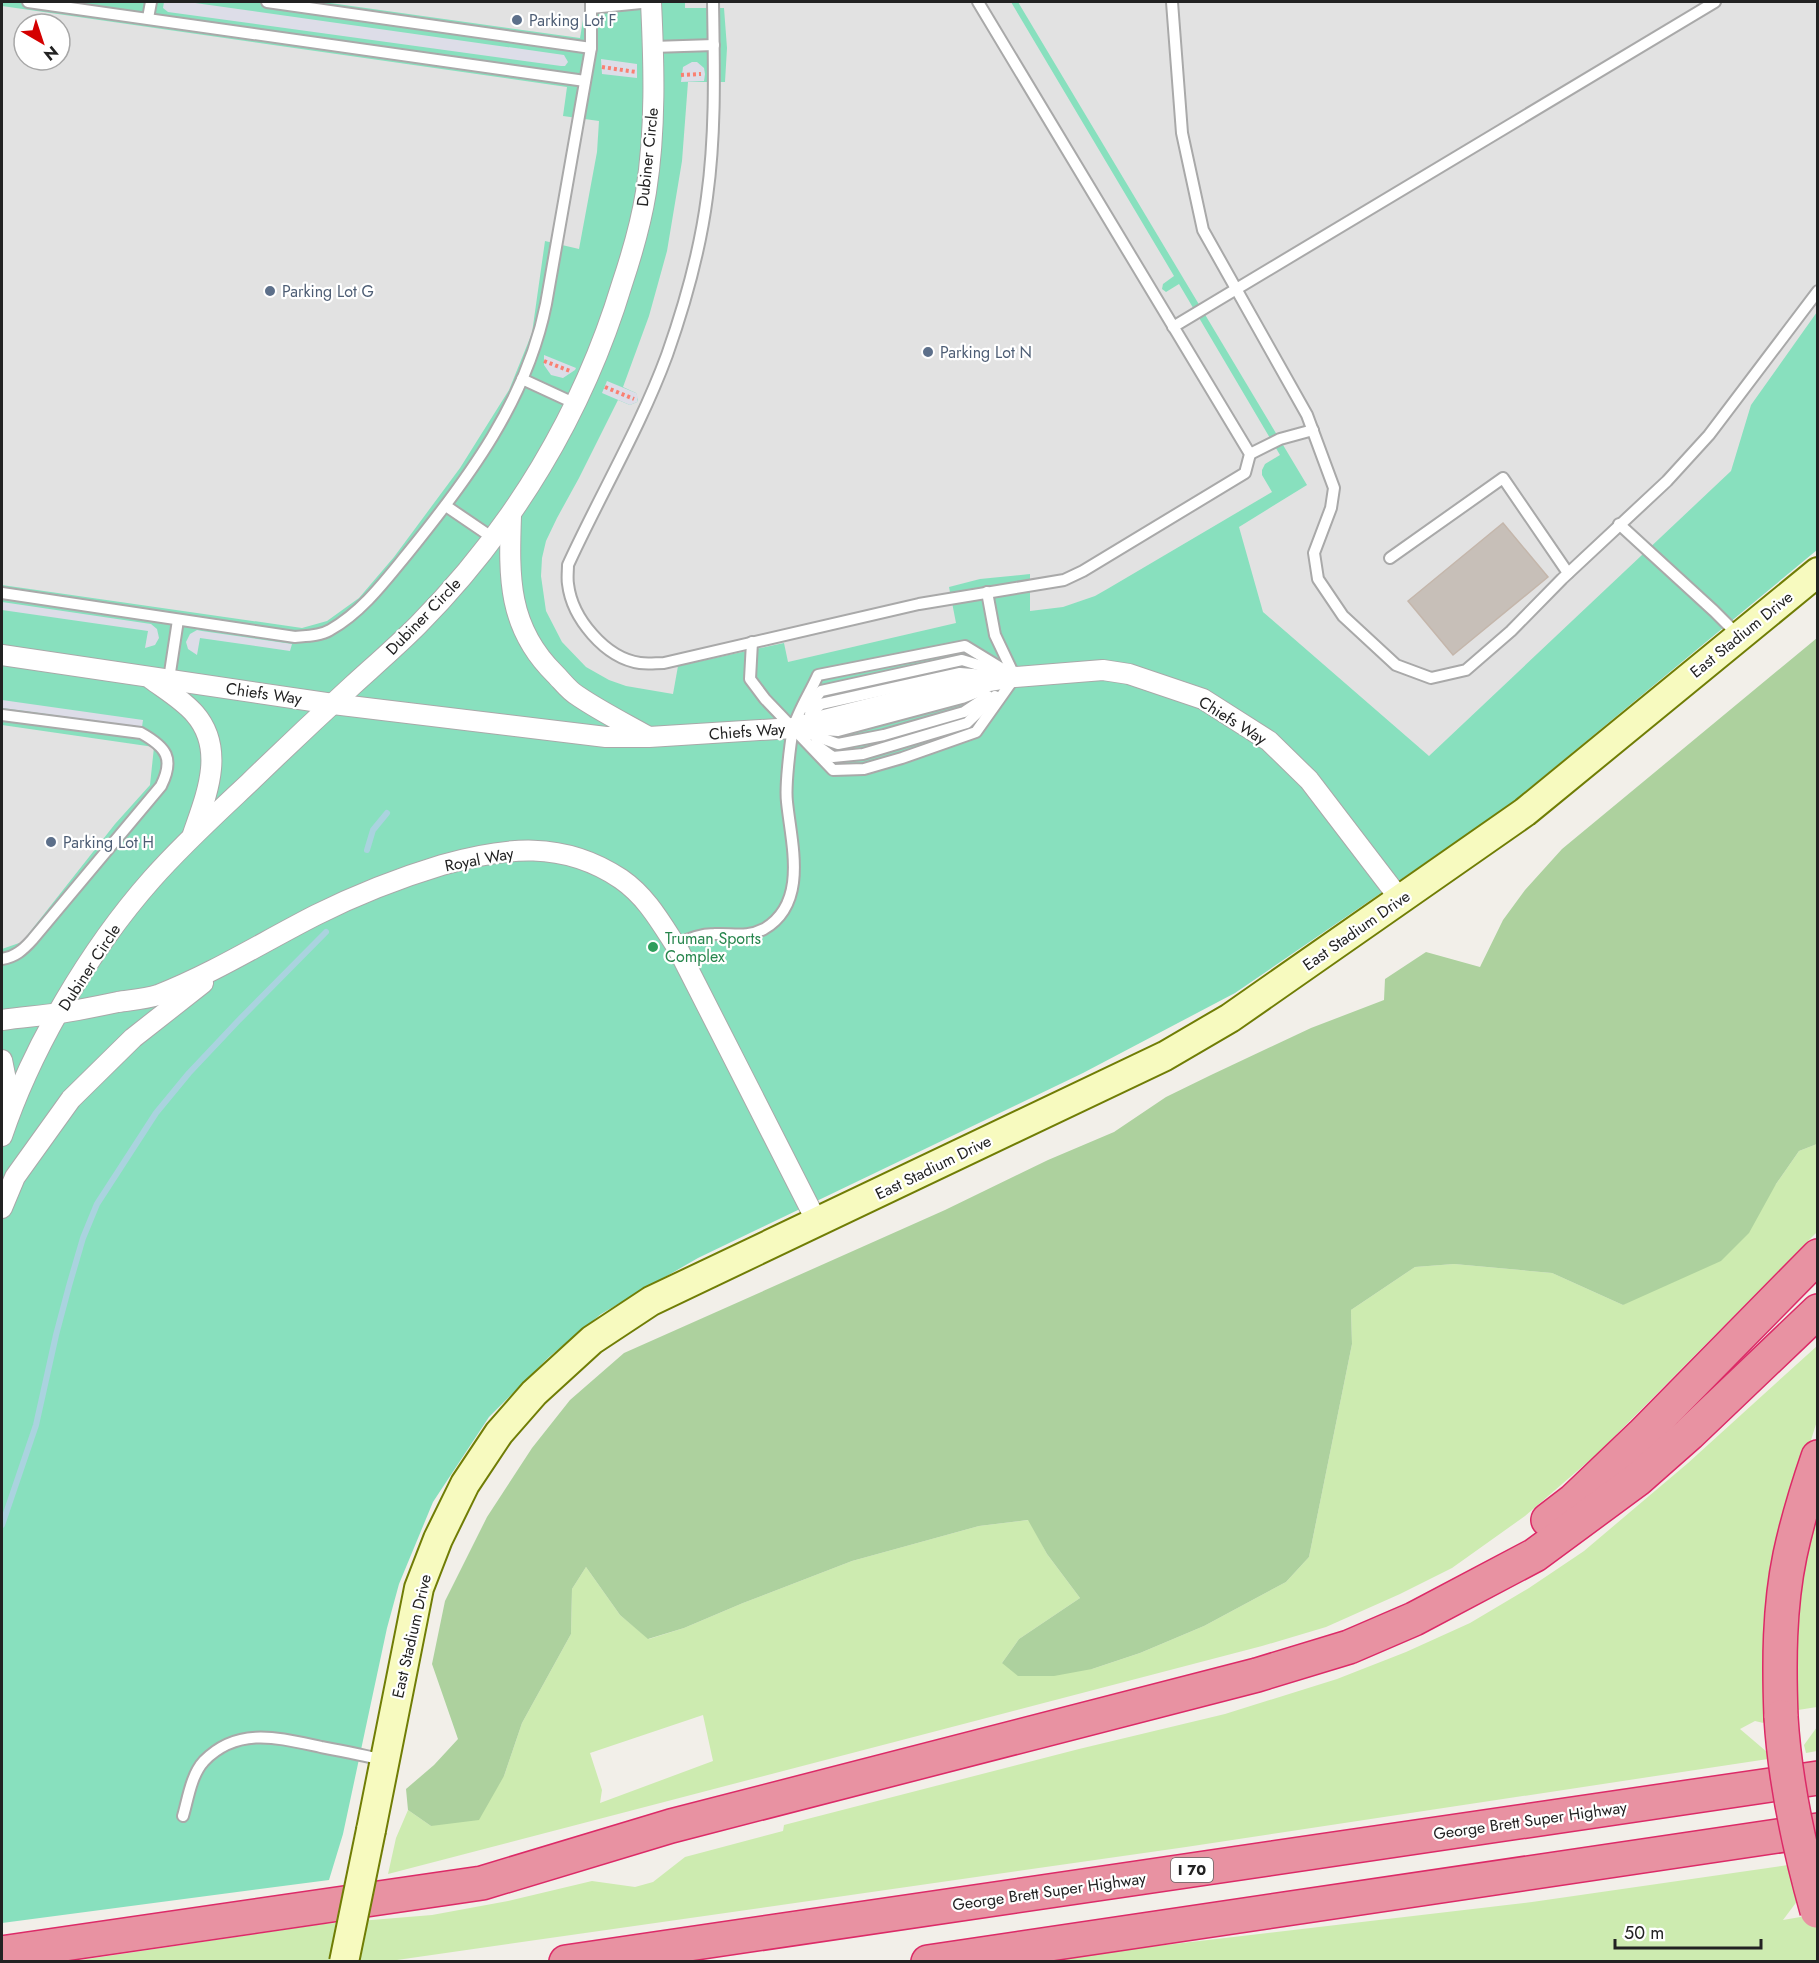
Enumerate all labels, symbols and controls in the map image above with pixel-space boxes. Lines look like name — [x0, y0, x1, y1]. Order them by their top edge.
place label: Parking Lot F — [529, 9, 617, 32]
north arrow — [12, 12, 72, 72]
marker: Parking Lot F — [510, 13, 524, 27]
text: N — [39, 40, 63, 66]
street label: Dubiner Circle — [631, 106, 664, 208]
place label: Parking Lot G — [282, 280, 374, 303]
marker: Parking Lot G — [263, 284, 277, 298]
place label: Parking Lot N — [940, 341, 1032, 364]
marker: Parking Lot N — [921, 345, 935, 359]
street label: Dubiner Circle — [381, 573, 466, 660]
street label: East Stadium Drive — [1685, 586, 1798, 683]
street label: Chiefs Way — [224, 677, 304, 710]
street label: Chiefs Way — [1194, 690, 1272, 751]
street label: Chiefs Way — [708, 717, 787, 746]
place label: Parking Lot H — [63, 831, 154, 854]
marker: Parking Lot H — [44, 835, 58, 849]
street label: Royal Way — [443, 841, 516, 877]
street label: East Stadium Drive — [1298, 885, 1415, 976]
street label: Dubiner Circle — [53, 919, 126, 1015]
place label: Truman Sports Complex — [665, 927, 761, 968]
marker: Truman Sports Complex — [646, 940, 660, 954]
street label: East Stadium Drive — [871, 1129, 995, 1205]
street label: East Stadium Drive — [386, 1572, 437, 1700]
street label: George Brett Super Highway — [1432, 1795, 1629, 1845]
road number: I 70 — [1171, 1858, 1213, 1882]
street label: George Brett Super Highway — [951, 1866, 1148, 1916]
scale bar — [1615, 1912, 1760, 1950]
text: 50 m — [1624, 1920, 1664, 1946]

